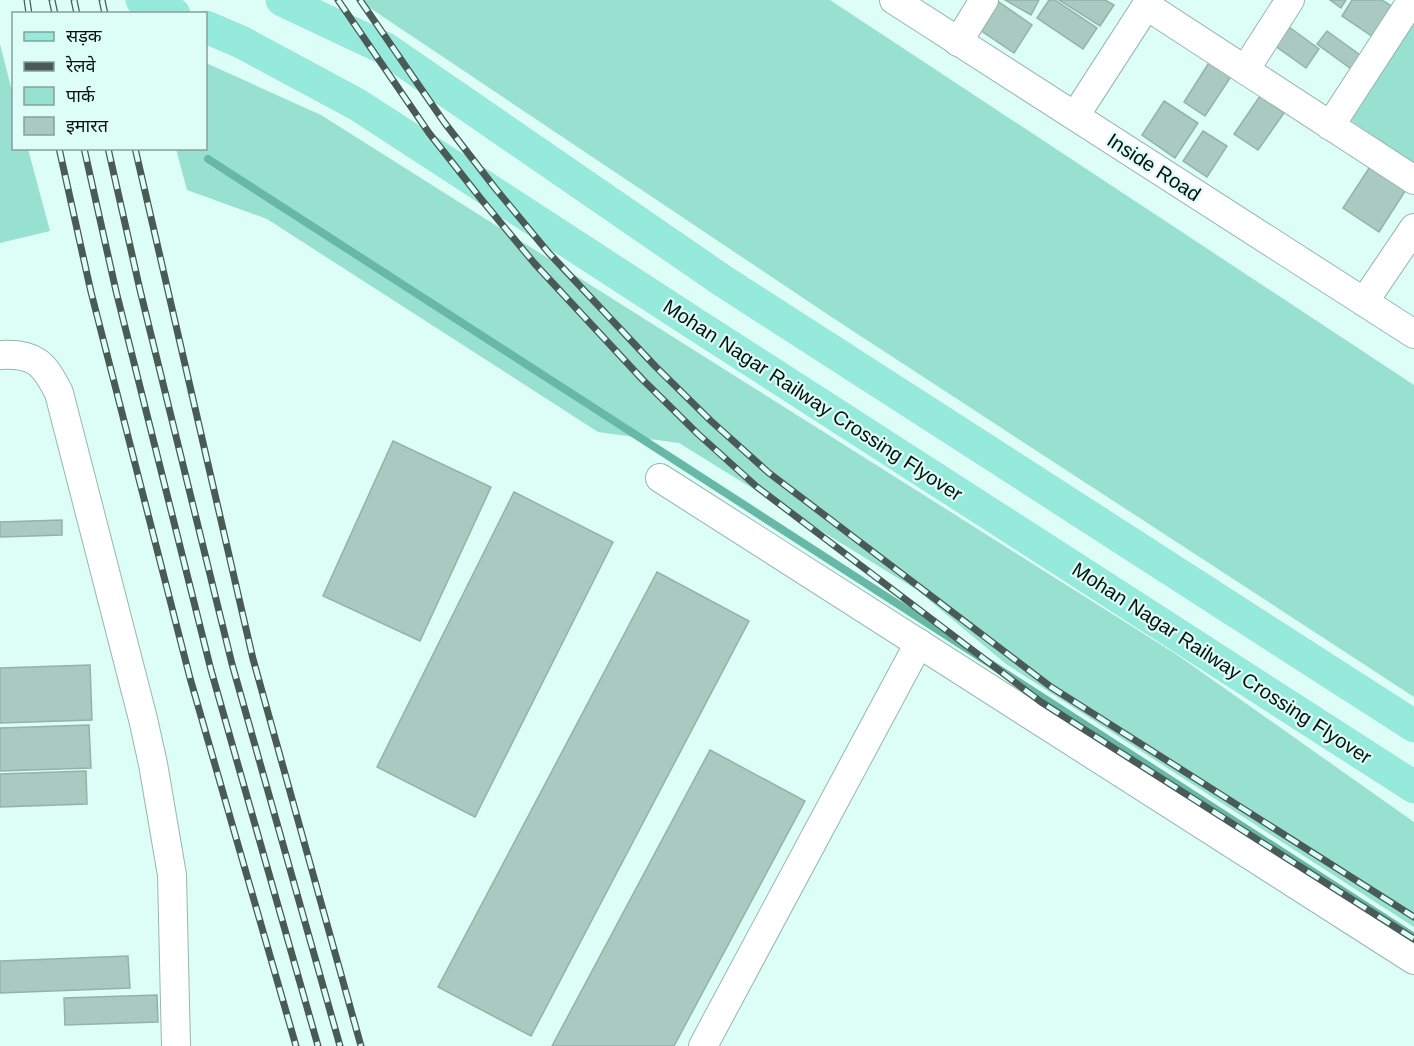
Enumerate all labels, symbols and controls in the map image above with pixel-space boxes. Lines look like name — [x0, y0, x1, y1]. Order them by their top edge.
legend — [12, 12, 207, 150]
text: सड़क — [66, 26, 103, 46]
text: रेलवे — [65, 55, 97, 76]
text: पार्क — [66, 85, 96, 106]
text: इमारत — [66, 116, 109, 136]
street label: Inside Road — [1103, 129, 1205, 205]
street label: Mohan Nagar Railway Crossing Flyover — [659, 295, 967, 505]
street label: Mohan Nagar Railway Crossing Flyover — [1068, 558, 1376, 768]

